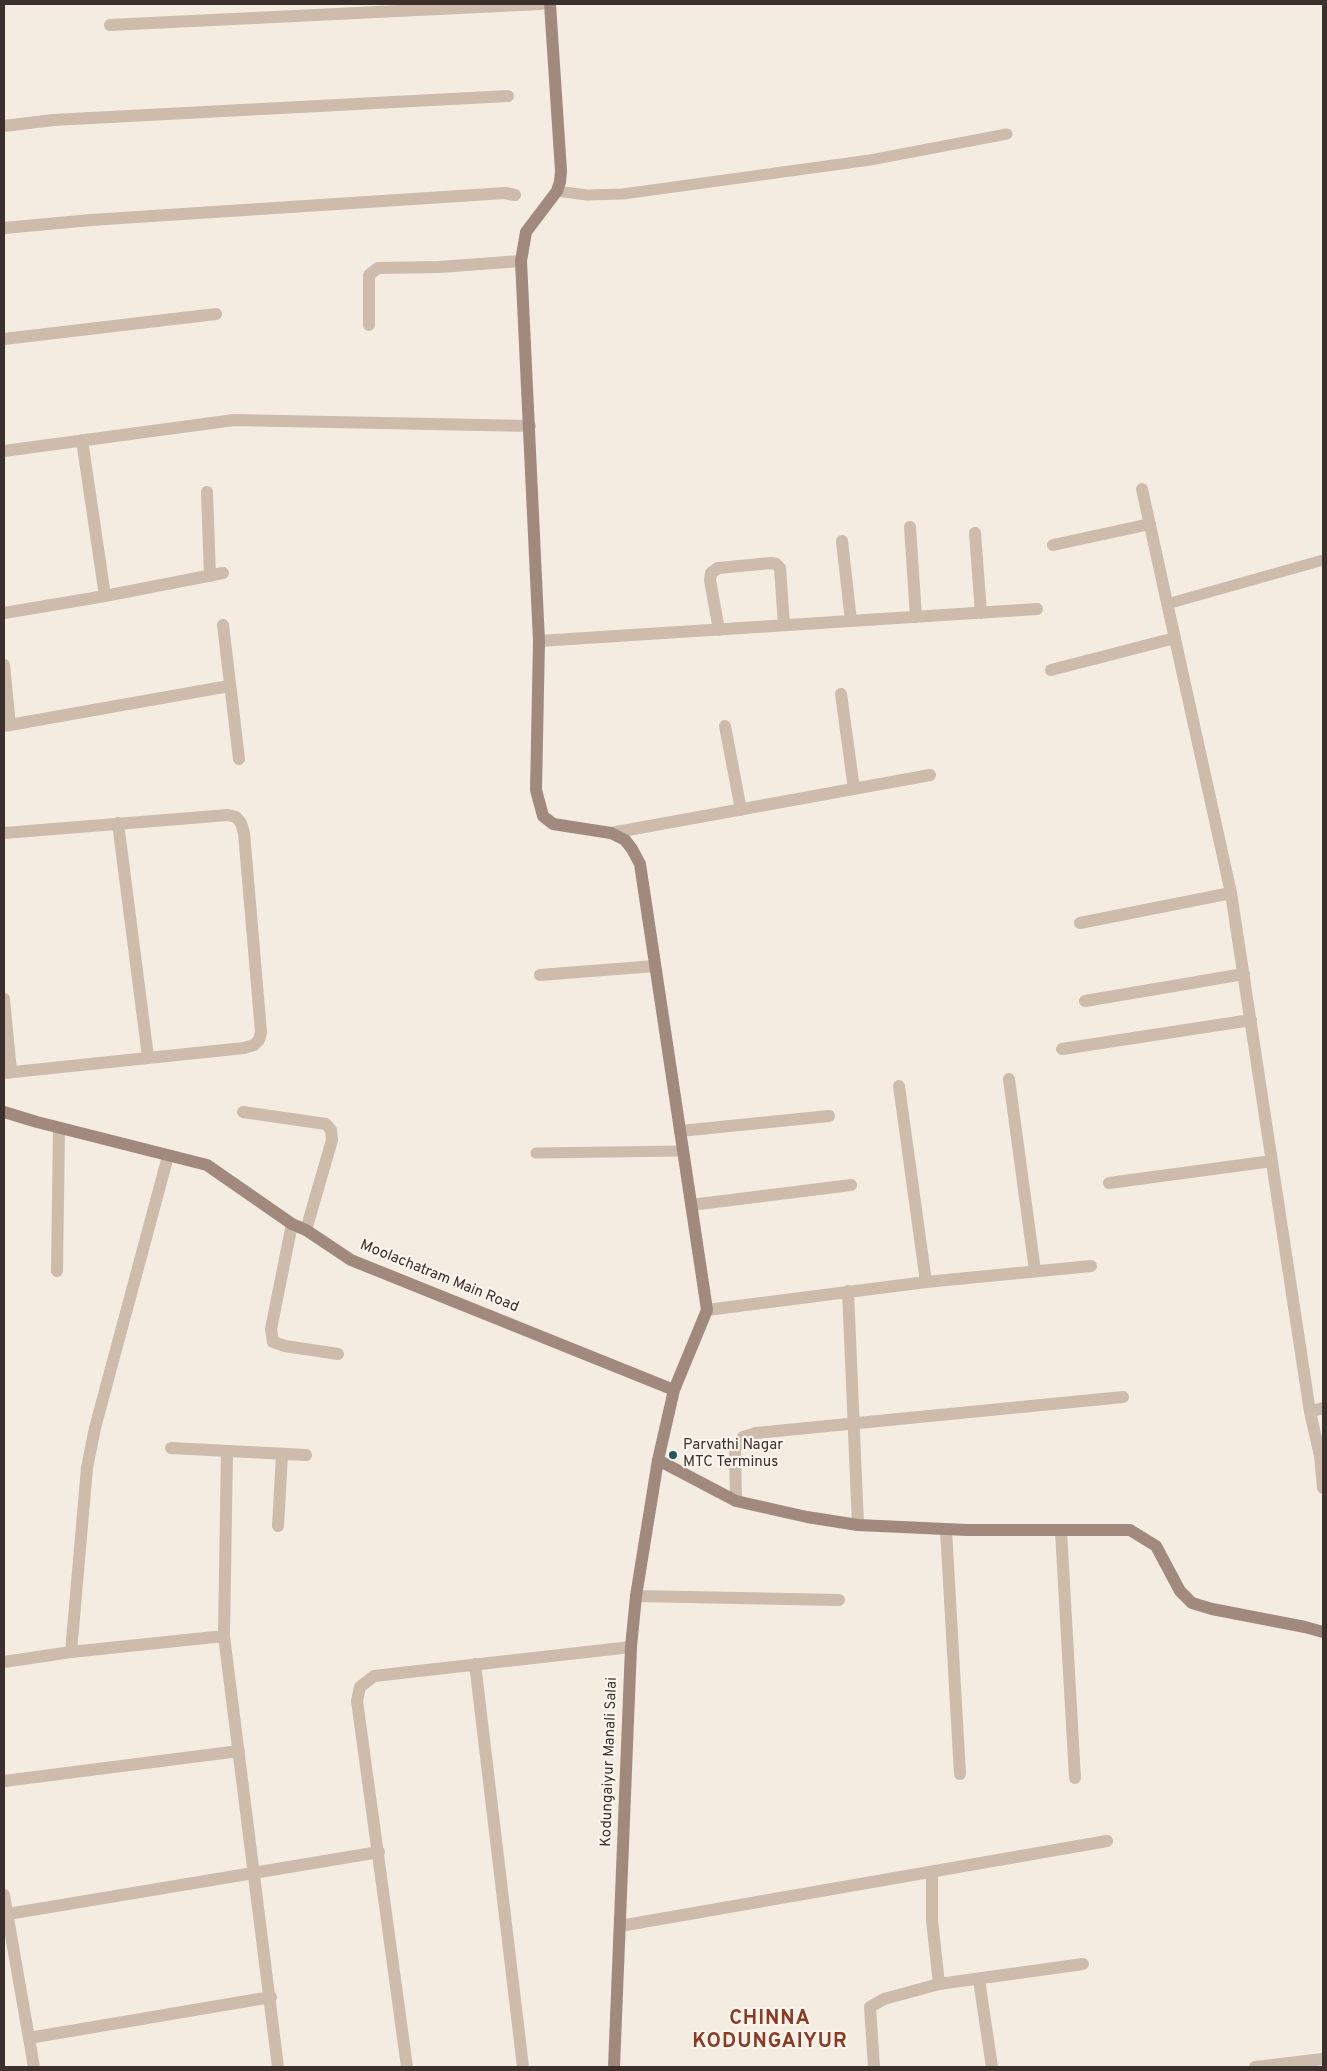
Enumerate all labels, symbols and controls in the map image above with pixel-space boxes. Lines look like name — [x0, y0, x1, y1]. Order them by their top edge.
street label: Moolachatram Main Road — [357, 1237, 521, 1317]
place label: Parvathi Nagar MTC Terminus — [683, 1437, 783, 1472]
marker: Parvathi Nagar MTC Terminus — [667, 1449, 679, 1461]
street label: Kodungaiyur Manali Salai — [598, 1677, 622, 1847]
district label: CHINNA KODUNGAIYUR — [691, 2008, 849, 2055]

